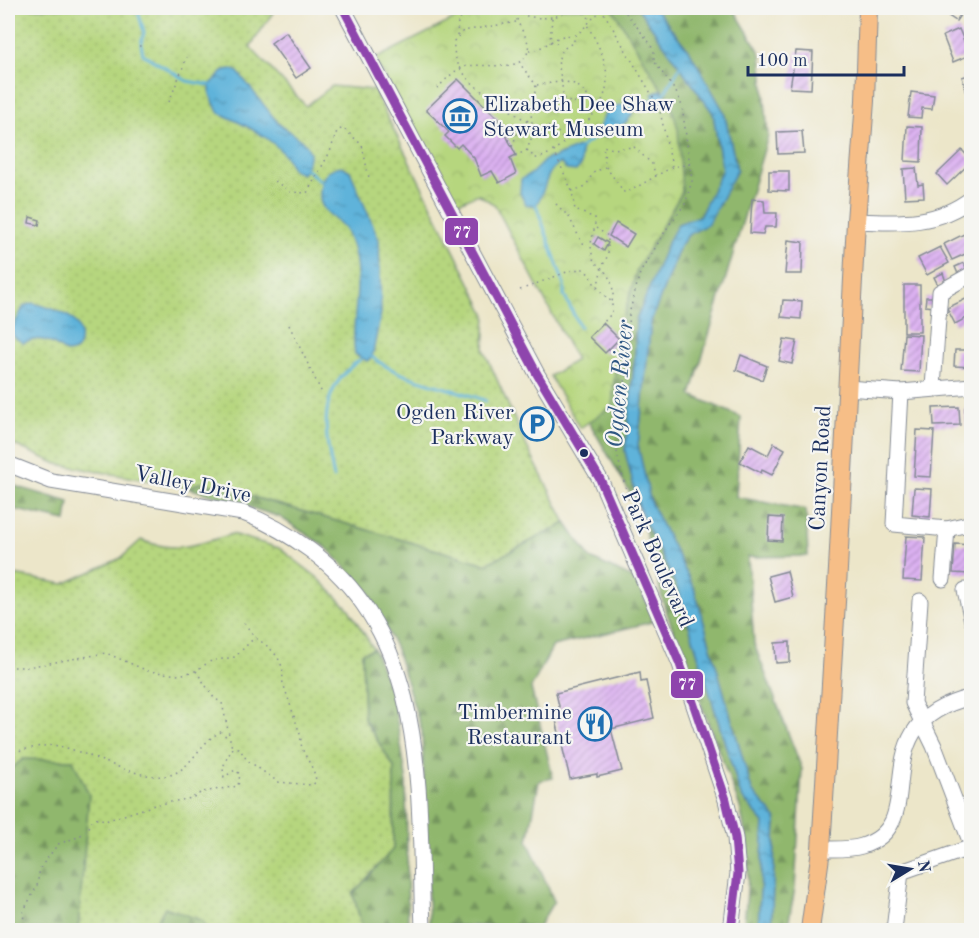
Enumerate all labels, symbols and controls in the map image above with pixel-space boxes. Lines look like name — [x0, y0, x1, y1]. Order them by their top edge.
scale bar — [748, 39, 904, 77]
text: 100 m — [757, 52, 808, 70]
place label: Elizabeth Dee Shaw Stewart Museum — [483, 94, 674, 141]
museum icon: Elizabeth Dee Shaw Stewart Museum — [442, 98, 478, 134]
line badge: 77 — [444, 217, 479, 246]
text: 77 — [453, 226, 471, 242]
water label: Ogden River — [603, 319, 639, 449]
place label: Ogden River Parkway — [396, 402, 514, 449]
street label: Canyon Road — [807, 405, 835, 532]
parking icon: Ogden River Parkway — [519, 406, 555, 442]
unlabelled marker — [578, 447, 590, 459]
street label: Valley Drive — [132, 463, 253, 507]
street label: Park Boulevard — [617, 487, 697, 631]
line badge: 77 — [670, 670, 704, 699]
text: 77 — [678, 678, 696, 694]
place label: Timbermine Restaurant — [457, 702, 572, 749]
restaurant icon: Timbermine Restaurant — [577, 706, 613, 742]
north arrow — [880, 839, 940, 899]
text: N — [914, 859, 932, 875]

